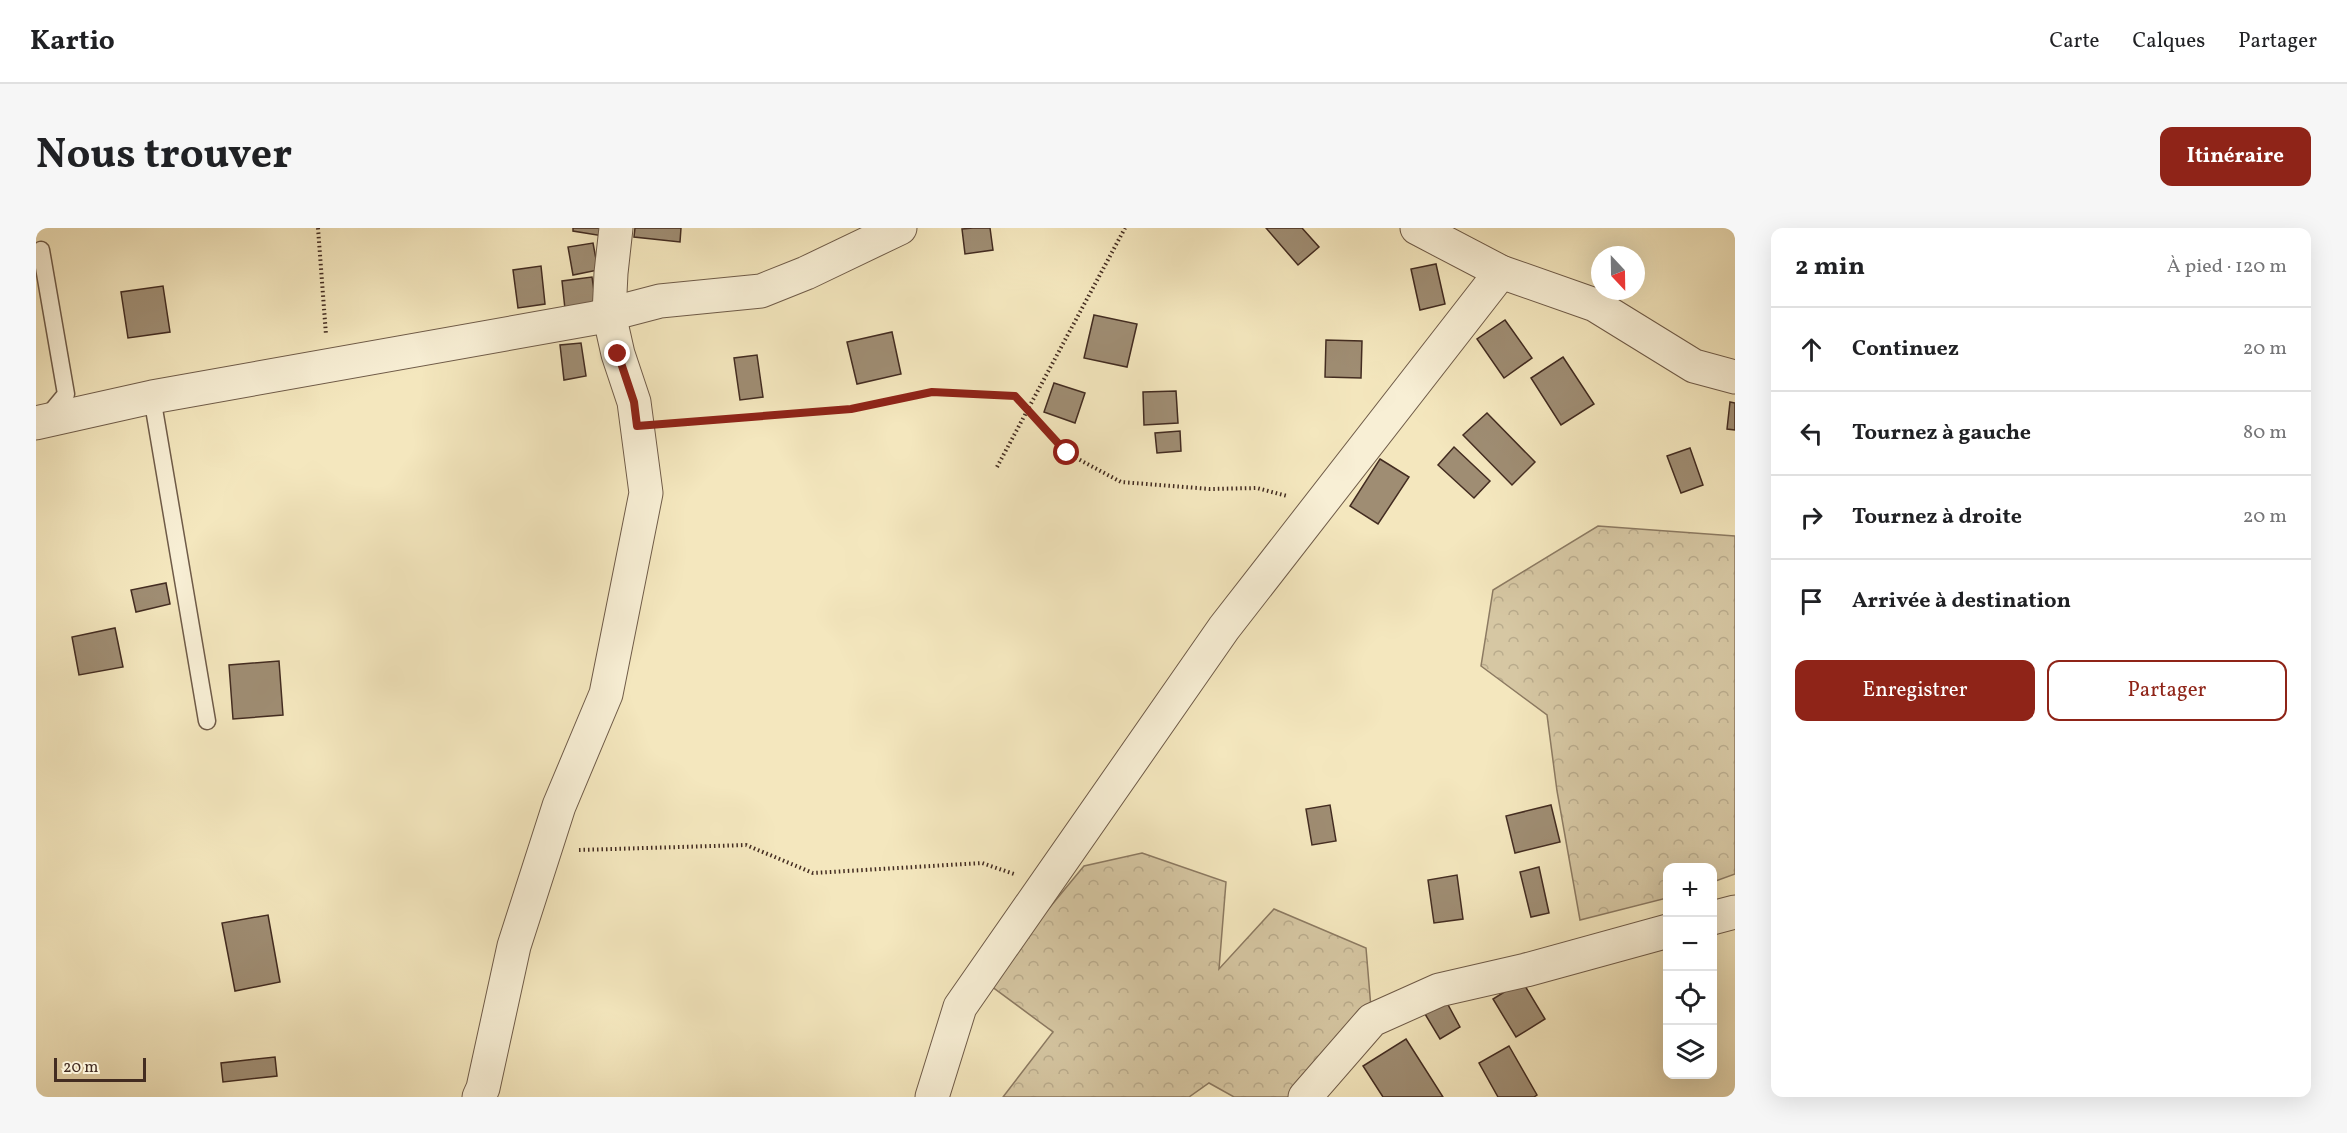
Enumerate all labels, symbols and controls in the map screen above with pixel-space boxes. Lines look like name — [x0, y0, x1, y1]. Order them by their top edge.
text: Kartio — [30, 22, 115, 61]
text: Carte — [2049, 27, 2100, 56]
text: Calques — [2133, 27, 2205, 56]
text: Partager — [2238, 27, 2317, 56]
text: Nous trouver — [36, 127, 292, 186]
button: Itinéraire — [2160, 127, 2311, 186]
north arrow — [1591, 246, 1645, 300]
text: 2 min — [1795, 249, 1865, 285]
text: À pied · 120 m — [2167, 253, 2287, 281]
icon: ahead — [1795, 333, 1828, 366]
text: Continuez — [1852, 334, 1959, 365]
text: 20 m — [2243, 335, 2287, 363]
route end — [604, 340, 630, 366]
icon: left — [1795, 417, 1828, 450]
text: Tournez à gauche — [1852, 418, 2031, 449]
text: 80 m — [2243, 419, 2287, 447]
route start — [1053, 439, 1079, 465]
icon: right — [1795, 501, 1828, 534]
text: Tournez à droite — [1852, 502, 2022, 533]
text: 20 m — [2243, 503, 2287, 531]
icon: arrive — [1795, 585, 1828, 618]
text: Arrivée à destination — [1852, 586, 2071, 617]
button: Enregistrer — [1795, 660, 2035, 721]
button: Partager — [2047, 660, 2287, 721]
map controls — [1663, 863, 1717, 1079]
button: + — [1663, 863, 1717, 917]
button: − — [1663, 917, 1717, 971]
button: locate — [1663, 971, 1717, 1025]
button: layers — [1663, 1025, 1717, 1079]
scale bar — [54, 1055, 146, 1082]
text: 20 m — [63, 1057, 98, 1079]

